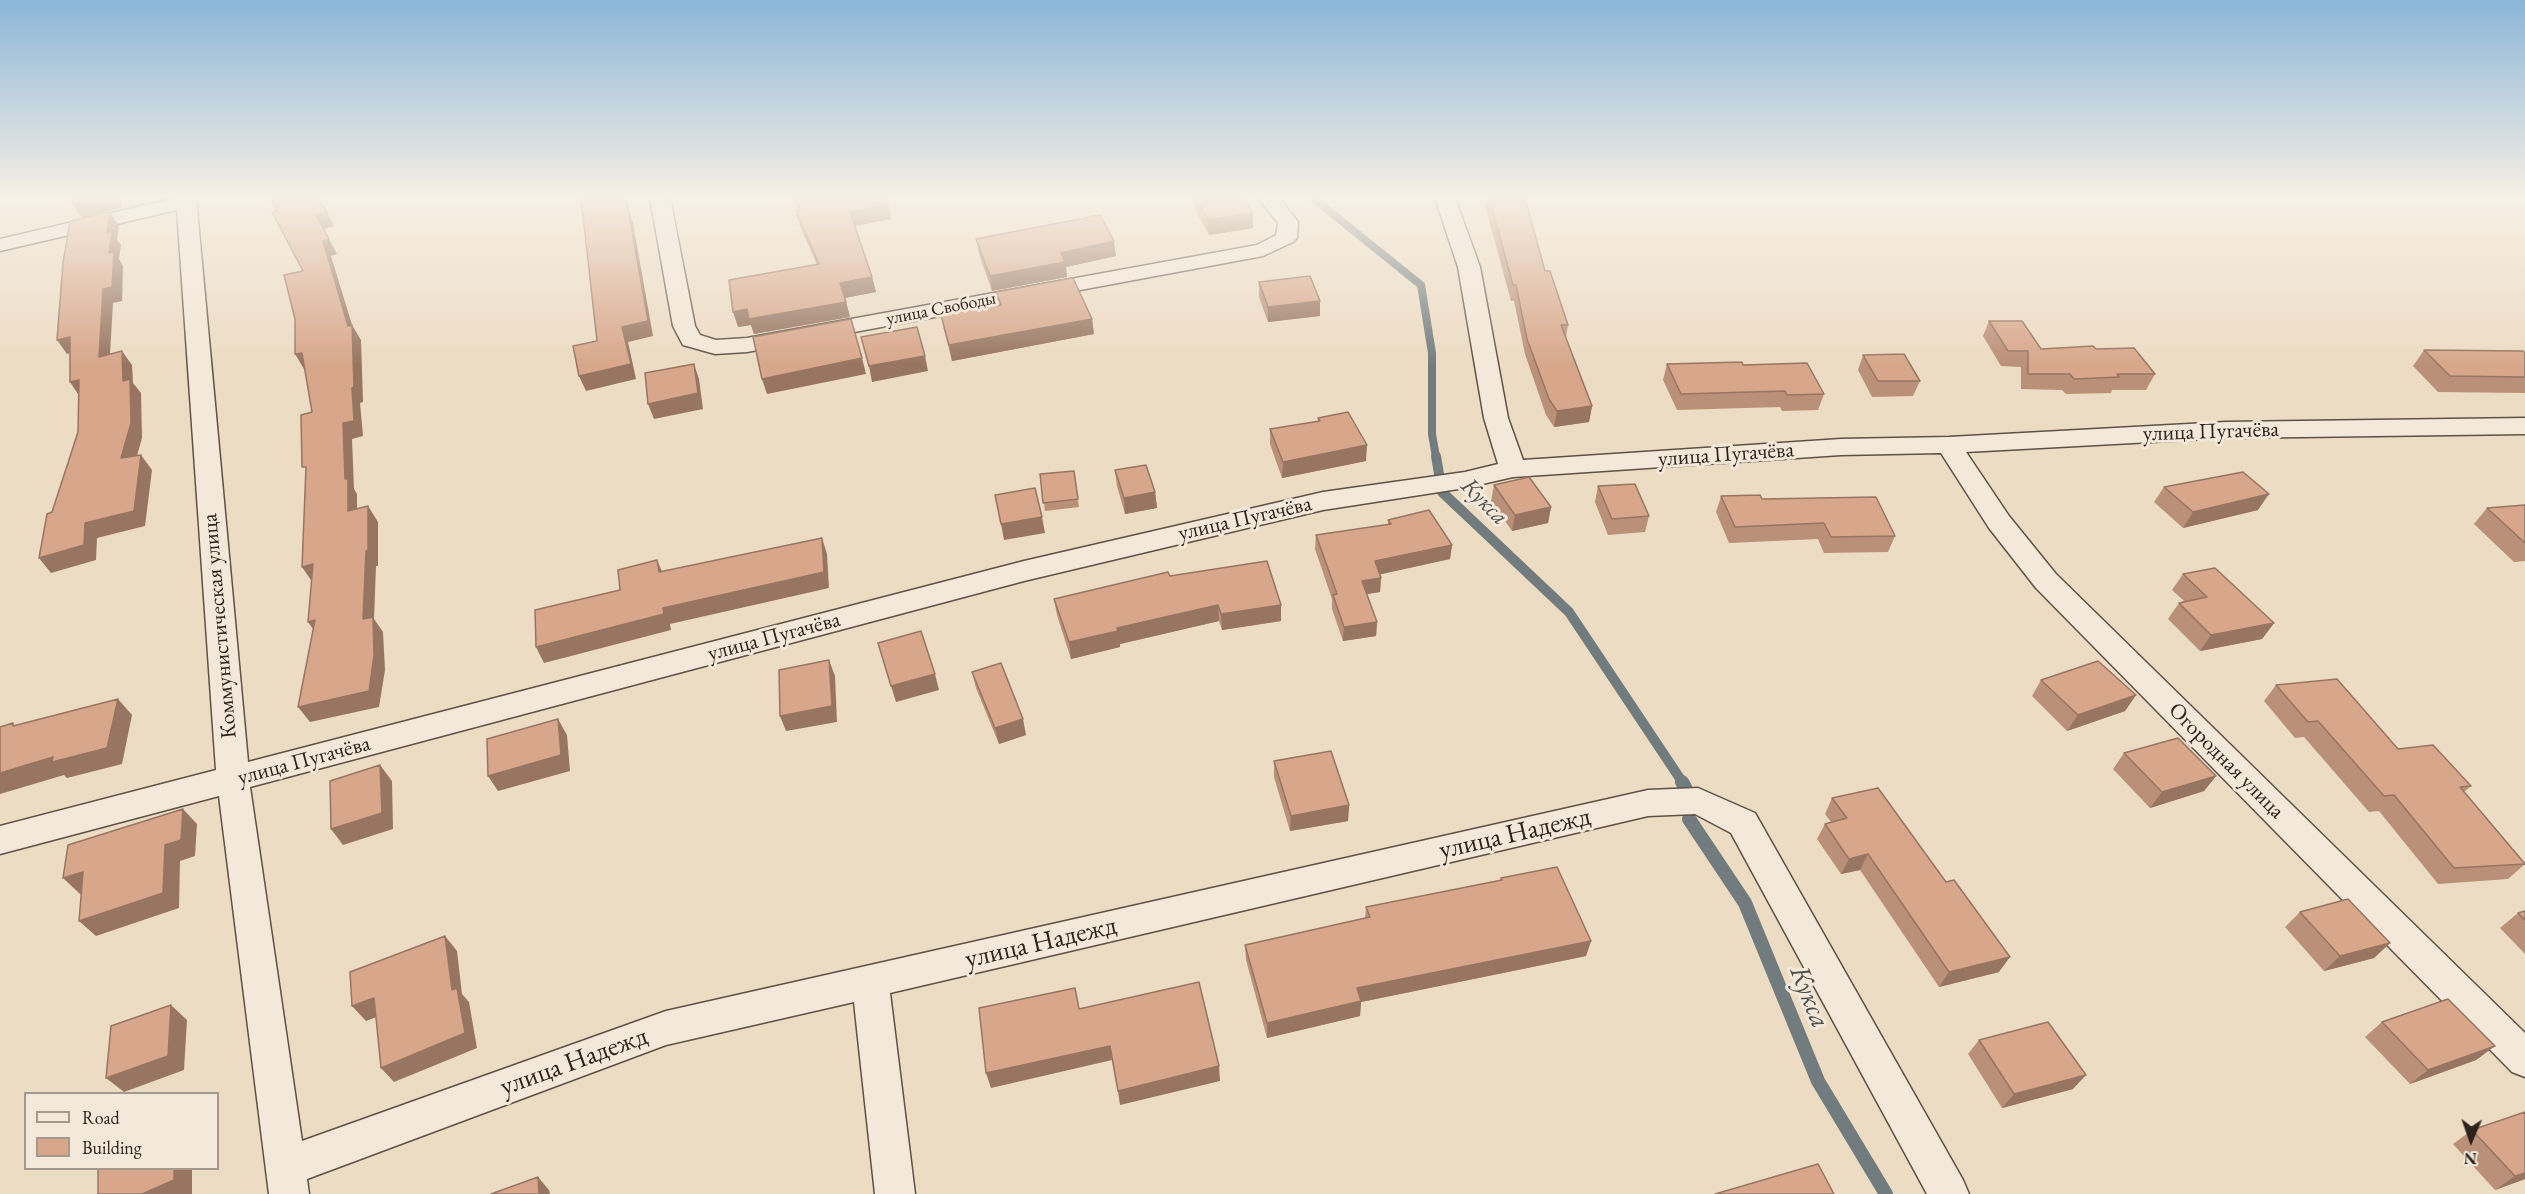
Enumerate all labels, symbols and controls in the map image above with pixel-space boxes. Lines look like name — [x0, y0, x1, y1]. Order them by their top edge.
street label: улица Свободы — [884, 288, 998, 330]
street label: улица Пугачёва — [2142, 416, 2280, 448]
street label: улица Пугачёва — [1657, 437, 1795, 473]
water label: Кукса — [1454, 472, 1514, 532]
street label: улица Пугачёва — [1176, 491, 1314, 547]
street label: Коммунистическая улица — [197, 512, 243, 740]
street label: улица Пугачёва — [705, 607, 843, 667]
street label: Огородная улица — [2163, 698, 2289, 824]
street label: улица Пугачёва — [235, 731, 373, 791]
street label: улица Надежд — [1436, 801, 1594, 867]
street label: улица Надежд — [962, 910, 1120, 976]
water label: Кукса — [1781, 961, 1837, 1033]
street label: улица Надежд — [496, 1020, 652, 1104]
legend — [24, 1092, 219, 1170]
text: Road — [82, 1106, 120, 1129]
north arrow — [2441, 1110, 2501, 1170]
text: Building — [82, 1136, 142, 1159]
text: N — [2464, 1148, 2477, 1169]

